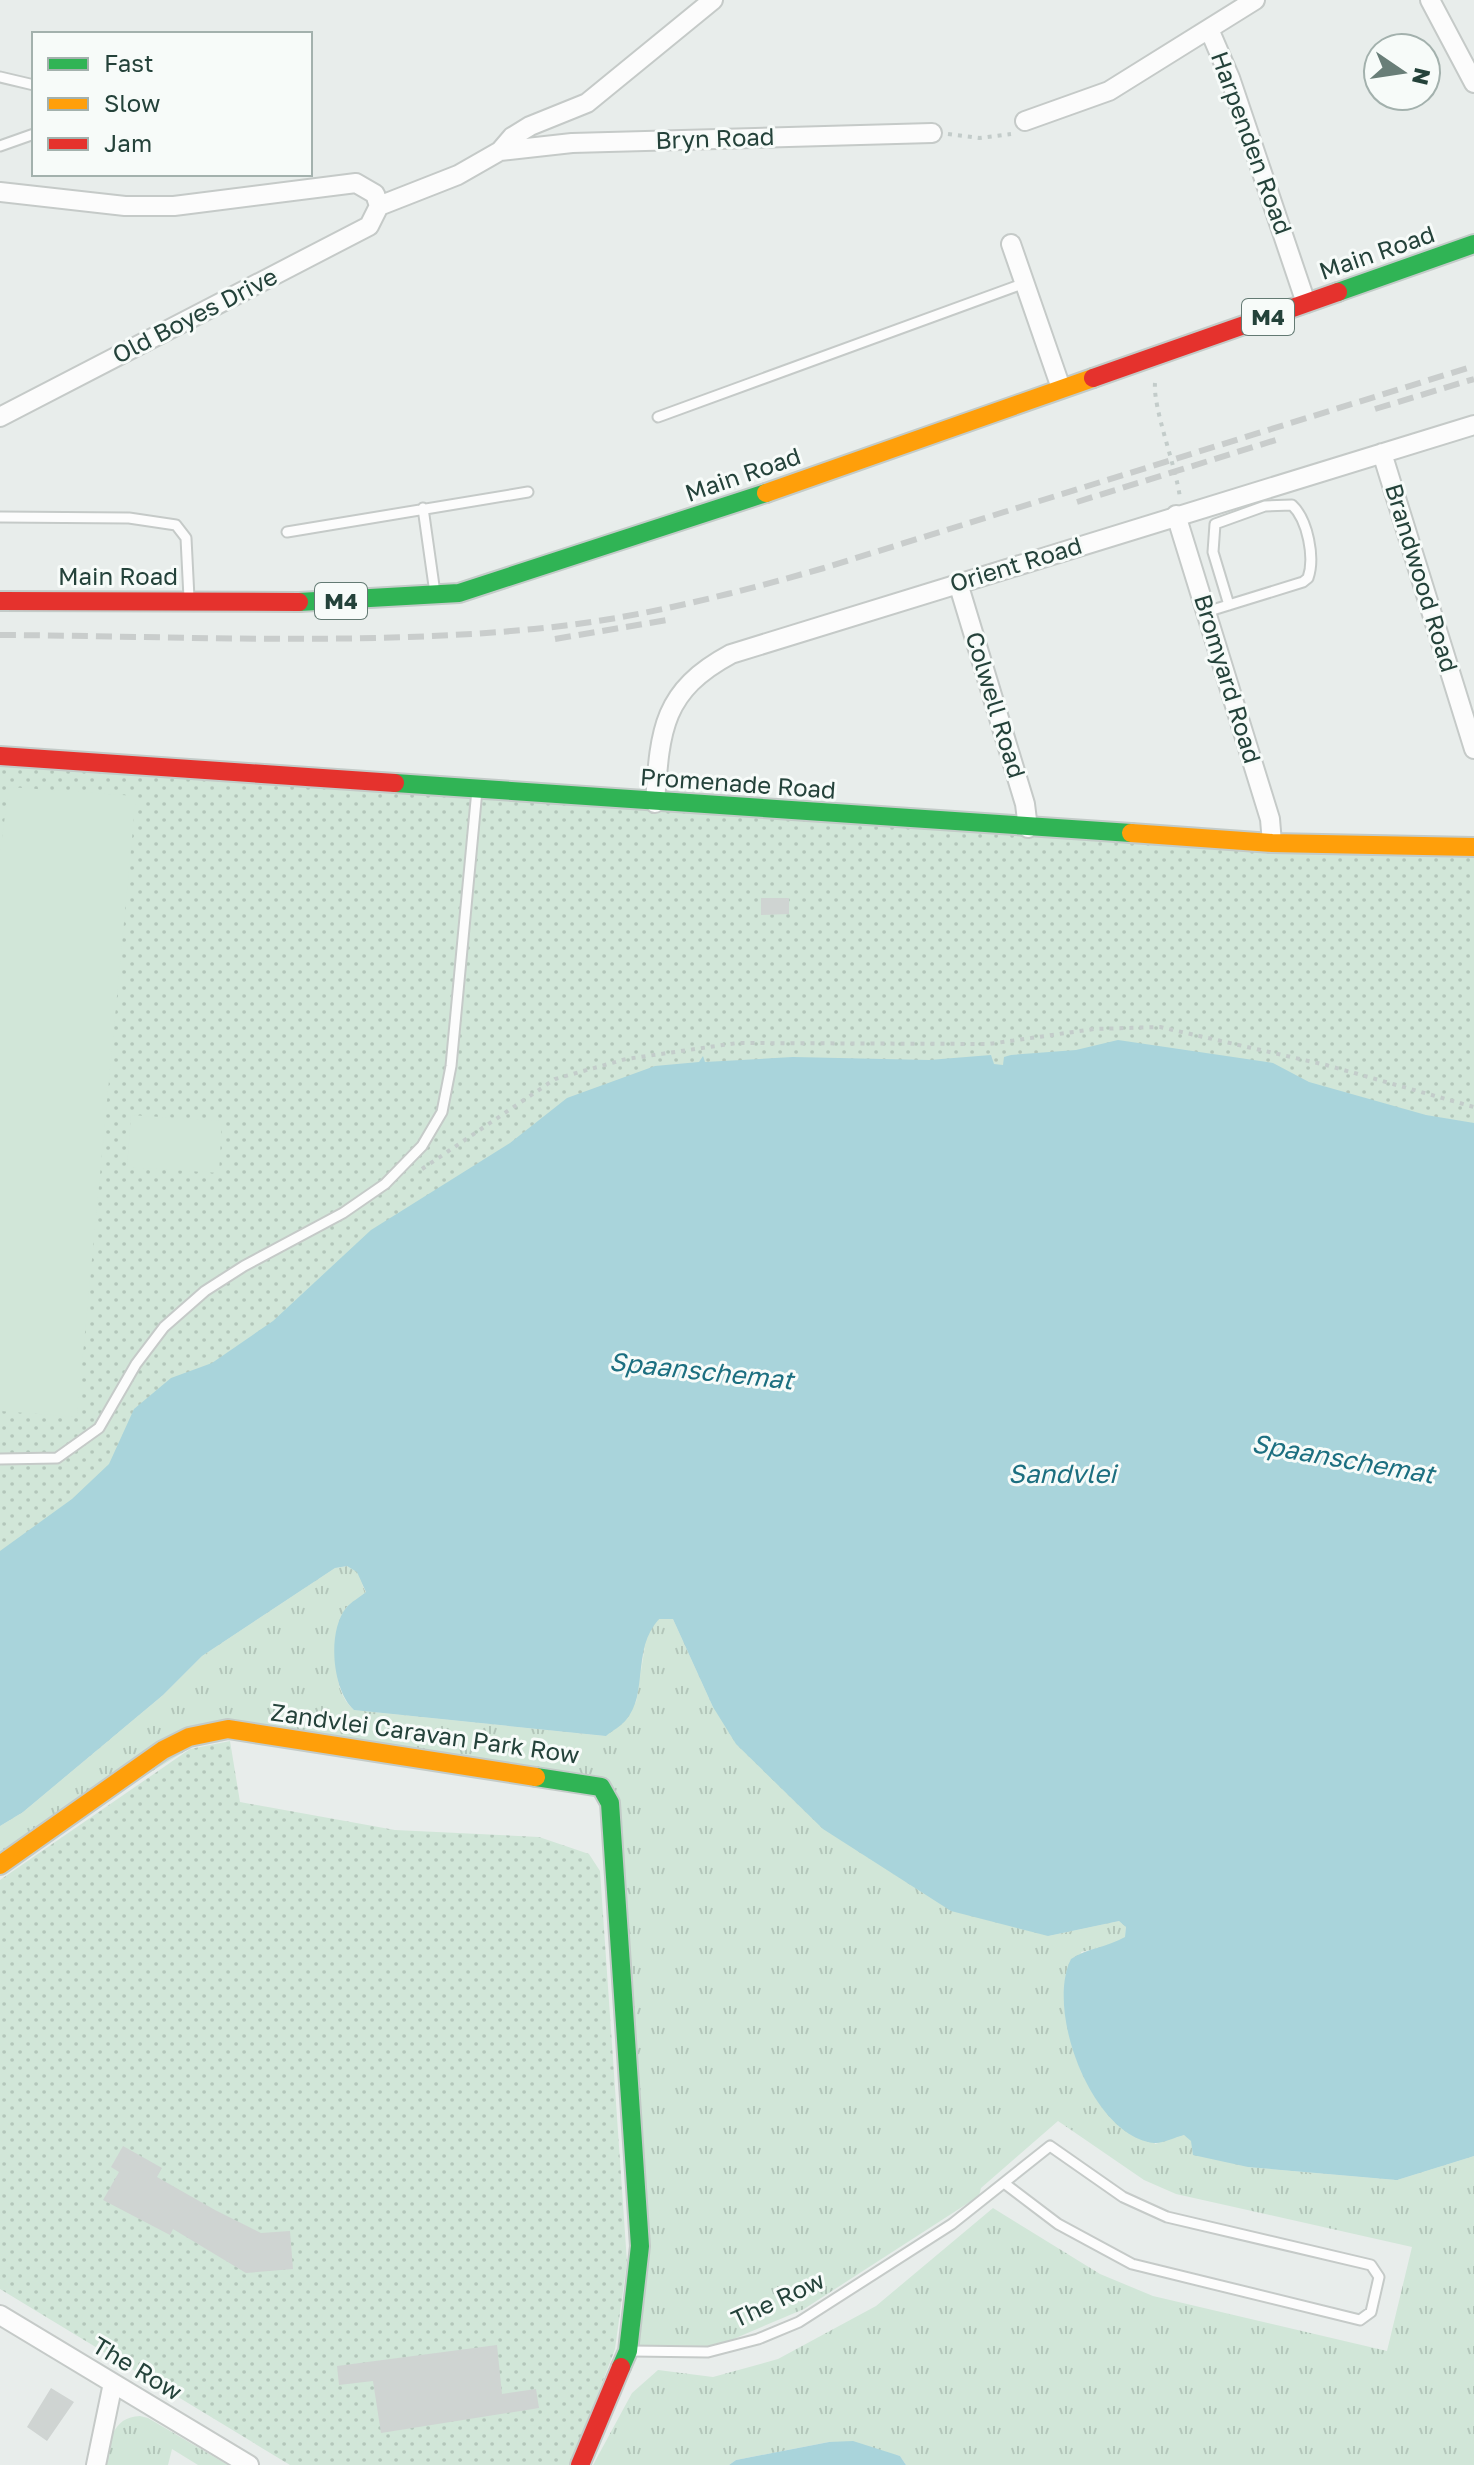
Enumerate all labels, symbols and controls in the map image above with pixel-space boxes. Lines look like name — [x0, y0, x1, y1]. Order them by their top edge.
legend — [32, 32, 312, 176]
north arrow — [1362, 32, 1442, 112]
street label: Harpenden Road — [1206, 47, 1299, 238]
text: Fast — [104, 48, 154, 77]
text: N — [1407, 65, 1437, 88]
text: Slow — [104, 88, 160, 117]
street label: Bryn Road — [655, 121, 775, 154]
text: Jam — [104, 128, 152, 157]
street label: Main Road — [1315, 218, 1438, 285]
street label: Old Boyes Drive — [107, 261, 282, 369]
road number: M4 — [1242, 299, 1294, 335]
street label: Main Road — [681, 440, 804, 507]
street label: Brandwood Road — [1380, 480, 1465, 675]
street label: Orient Road — [946, 530, 1085, 597]
street label: Main Road — [58, 561, 178, 590]
road number: M4 — [315, 583, 367, 619]
street label: Bromyard Road — [1189, 590, 1268, 767]
street label: Colwell Road — [960, 628, 1032, 781]
street label: Promenade Road — [639, 761, 837, 804]
water label: Spaanschemat — [608, 1345, 797, 1396]
water label: Spaanschemat — [1249, 1427, 1439, 1490]
water label: Sandvlei — [1008, 1458, 1119, 1489]
street label: Zandvlei Caravan Park Row — [269, 1696, 581, 1769]
street label: The Row — [726, 2265, 828, 2333]
street label: The Row — [88, 2330, 188, 2406]

